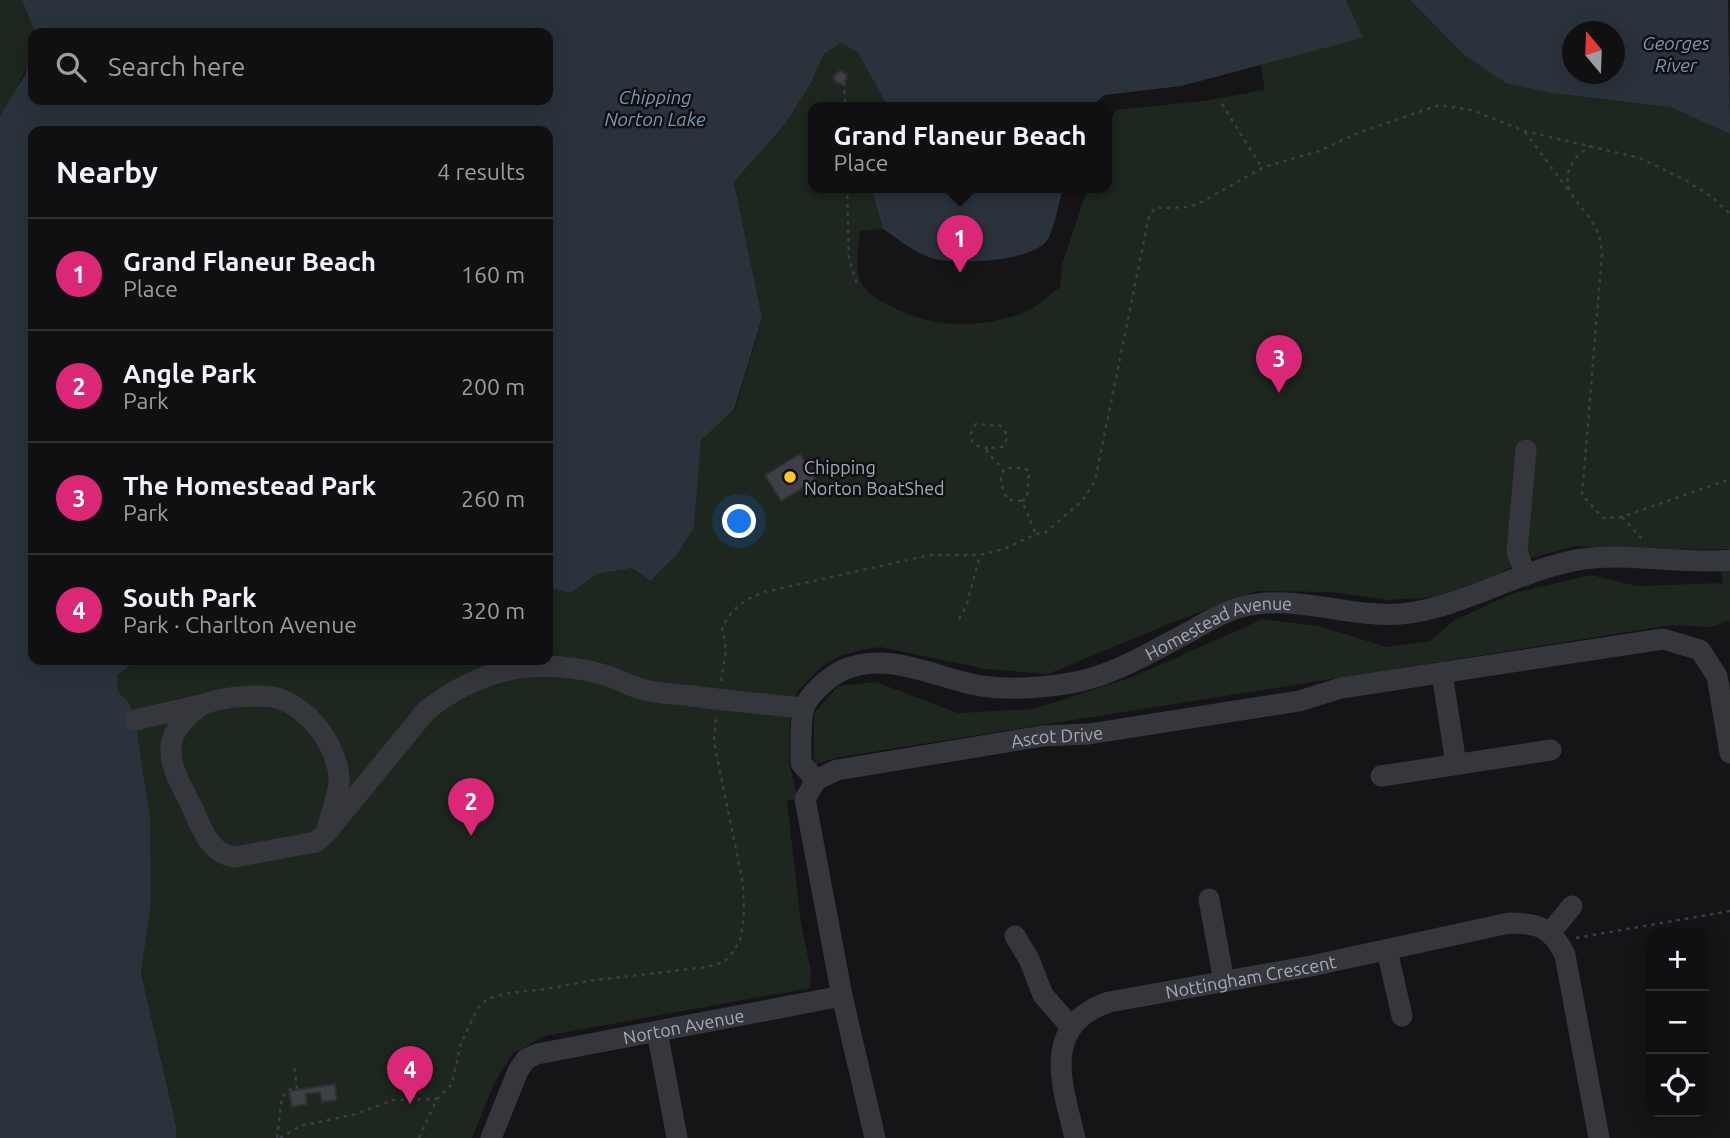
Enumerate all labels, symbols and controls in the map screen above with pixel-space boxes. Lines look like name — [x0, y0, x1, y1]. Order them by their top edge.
north arrow — [1562, 21, 1625, 84]
search box — [28, 28, 553, 105]
water label: Georges River — [1642, 32, 1710, 76]
icon: search — [52, 48, 90, 86]
text: Search here — [108, 52, 245, 81]
water label: Chipping Norton Lake — [604, 86, 706, 130]
popup — [808, 102, 1112, 193]
text: Grand Flaneur Beach — [833, 121, 1087, 150]
text: Place — [833, 150, 888, 175]
text: Nearby — [56, 155, 158, 189]
text: 4 results — [437, 159, 525, 184]
pin: 1 — [937, 215, 983, 273]
text: Grand Flaneur Beach — [123, 247, 376, 276]
text: 1 — [73, 262, 85, 287]
text: 160 m — [461, 262, 525, 287]
text: Place — [123, 276, 178, 301]
pin: 3 — [1256, 335, 1302, 393]
text: Angle Park — [123, 359, 256, 388]
text: 2 — [73, 374, 85, 399]
text: 200 m — [461, 374, 525, 399]
text: Park — [123, 388, 169, 413]
place label: Chipping Norton BoatShed — [804, 457, 945, 498]
marker: Chipping Norton BoatShed — [782, 469, 798, 485]
text: The Homestead Park — [123, 471, 376, 500]
text: 3 — [73, 486, 85, 511]
text: 260 m — [461, 486, 525, 511]
text: Park — [123, 500, 169, 525]
your location — [722, 504, 756, 538]
text: South Park — [123, 583, 257, 612]
street label: Homestead Avenue — [1141, 593, 1293, 664]
text: 4 — [73, 598, 85, 623]
text: 320 m — [461, 598, 525, 623]
text: Park · Charlton Avenue — [123, 612, 357, 637]
street label: Ascot Drive — [1009, 722, 1104, 751]
pin: 2 — [448, 778, 494, 836]
map controls — [1646, 928, 1709, 1117]
button: + — [1646, 928, 1709, 991]
street label: Nottingham Crescent — [1164, 951, 1338, 1002]
button: − — [1646, 991, 1709, 1054]
street label: Norton Avenue — [621, 1005, 746, 1047]
pin: 4 — [387, 1046, 433, 1104]
button: locate — [1646, 1054, 1709, 1117]

